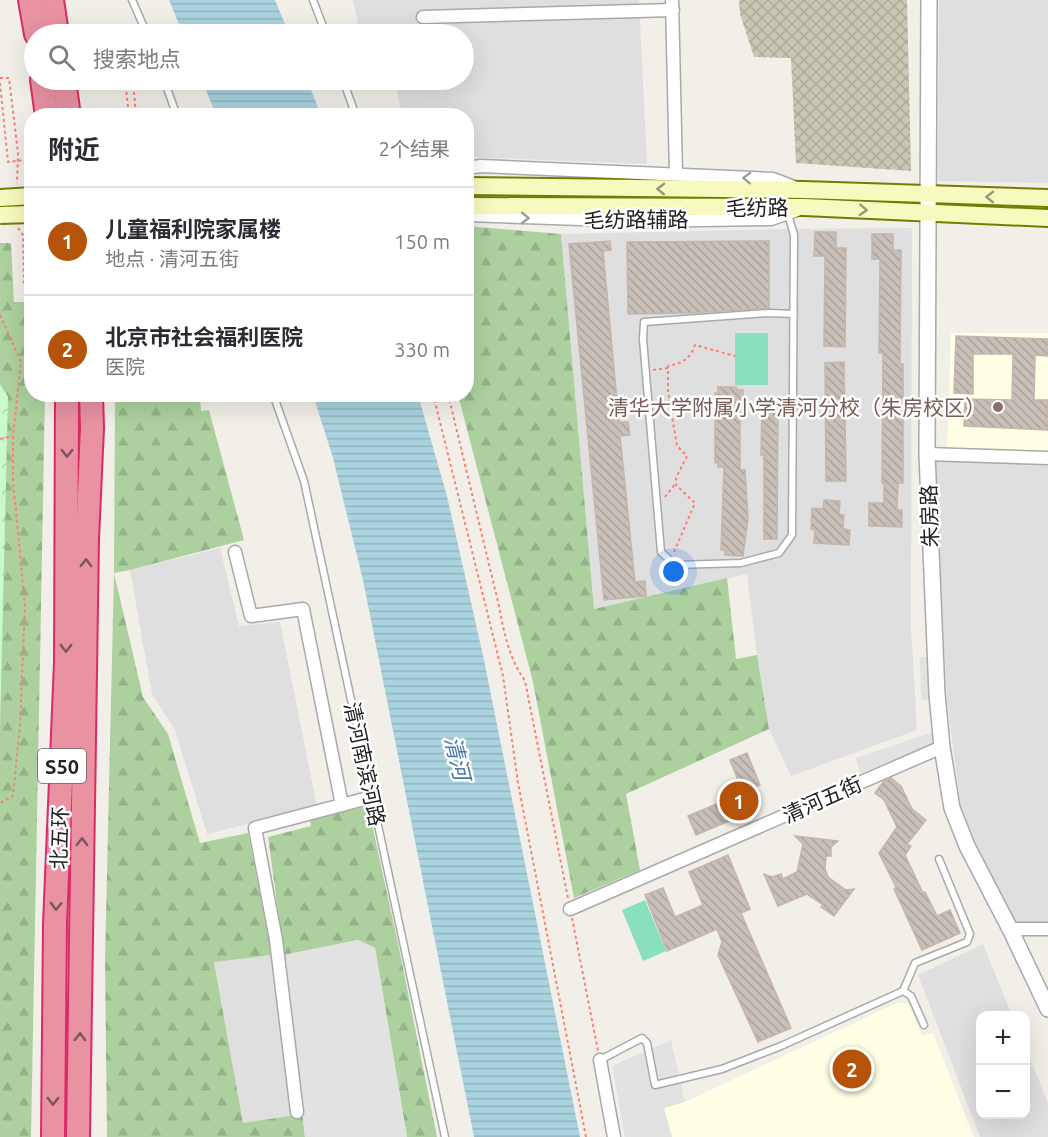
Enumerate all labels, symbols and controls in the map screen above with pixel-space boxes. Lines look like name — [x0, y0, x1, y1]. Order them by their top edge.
search box — [24, 24, 474, 90]
icon: search — [45, 41, 78, 74]
text: 搜索地点 — [93, 46, 181, 71]
text: 附近 — [48, 135, 100, 164]
text: 2个结果 — [379, 137, 450, 160]
one-way arrow — [743, 171, 752, 184]
one-way arrow — [657, 182, 666, 195]
one-way arrow — [985, 190, 994, 203]
street label: 毛纺路 — [726, 195, 789, 219]
one-way arrow — [858, 203, 867, 216]
street label: 毛纺路辅路 — [584, 207, 689, 231]
one-way arrow — [520, 211, 529, 224]
text: 儿童福利院家属楼 — [105, 216, 281, 241]
text: 1 — [62, 230, 73, 253]
text: 150 m — [394, 230, 450, 253]
text: 地点 · 清河五街 — [105, 247, 239, 270]
text: 北京市社会福利医院 — [105, 324, 303, 349]
text: 2 — [62, 338, 73, 361]
text: 330 m — [394, 338, 450, 361]
text: 医院 — [105, 355, 145, 378]
place label: 清华大学附属小学清河分校（朱房校区） — [608, 395, 986, 419]
marker: 清华大学附属小学清河分校（朱房校区） — [991, 400, 1005, 414]
one-way arrow — [61, 448, 73, 457]
street label: 朱房路 — [916, 484, 942, 548]
your location — [659, 557, 688, 586]
one-way arrow — [80, 558, 92, 567]
one-way arrow — [60, 643, 72, 652]
street label: 清河南滨河路 — [340, 700, 390, 828]
water label: 清河 — [441, 734, 476, 786]
road number: S50 — [38, 749, 86, 783]
street label: 清河五街 — [779, 771, 865, 827]
pin: 1 — [720, 778, 758, 824]
street label: 北五环 — [46, 806, 72, 870]
one-way arrow — [76, 837, 89, 846]
one-way arrow — [50, 901, 63, 910]
map controls — [976, 1011, 1030, 1119]
button: + — [976, 1011, 1030, 1065]
one-way arrow — [73, 1032, 86, 1041]
pin: 2 — [832, 1046, 872, 1092]
button: − — [976, 1065, 1030, 1119]
one-way arrow — [47, 1096, 59, 1105]

